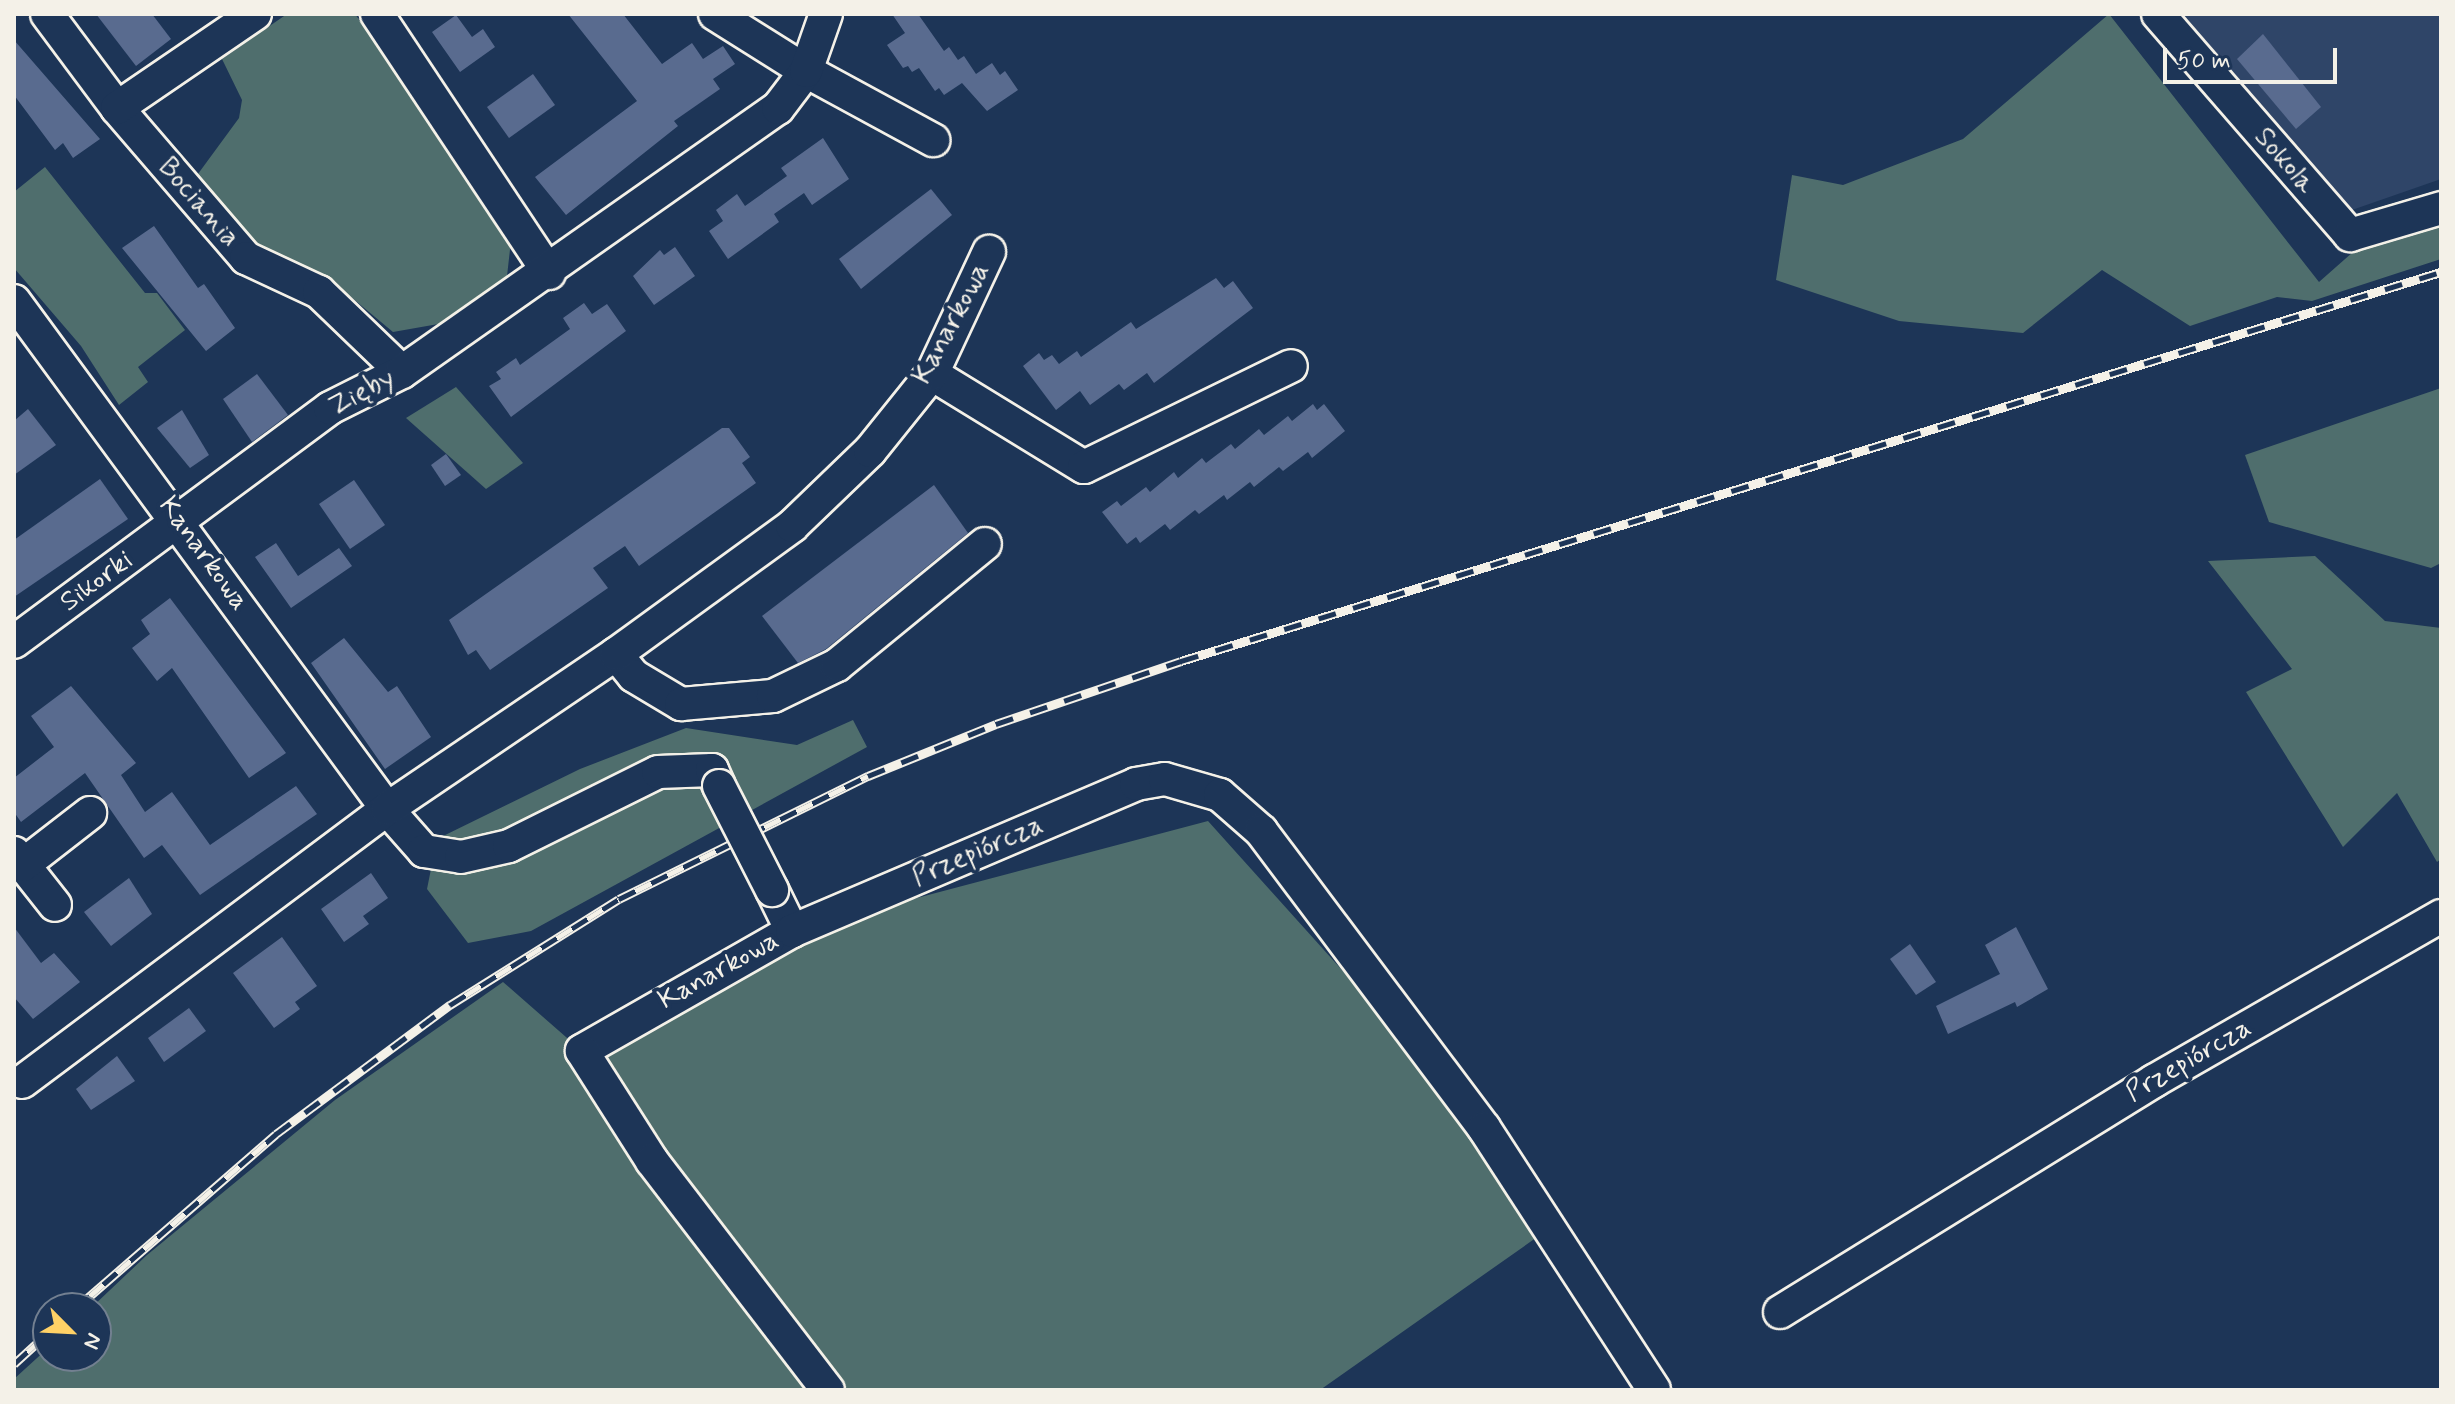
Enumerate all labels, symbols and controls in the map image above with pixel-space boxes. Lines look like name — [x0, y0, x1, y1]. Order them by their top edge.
scale bar — [2167, 32, 2341, 82]
text: 50 m — [2177, 46, 2231, 77]
street label: Sokola — [2246, 121, 2322, 201]
street label: Bociania — [150, 151, 246, 255]
street label: Kanarkowa — [906, 258, 998, 390]
street label: Zięby — [323, 362, 401, 424]
street label: Kanarkowa — [150, 490, 256, 618]
street label: Sikorki — [54, 544, 140, 620]
street label: Przepiórcza — [907, 809, 1049, 895]
street label: Kanarkowa — [653, 924, 785, 1018]
street label: Przepiórcza — [2120, 1012, 2258, 1110]
north arrow — [32, 1292, 112, 1372]
text: N — [76, 1329, 108, 1353]

